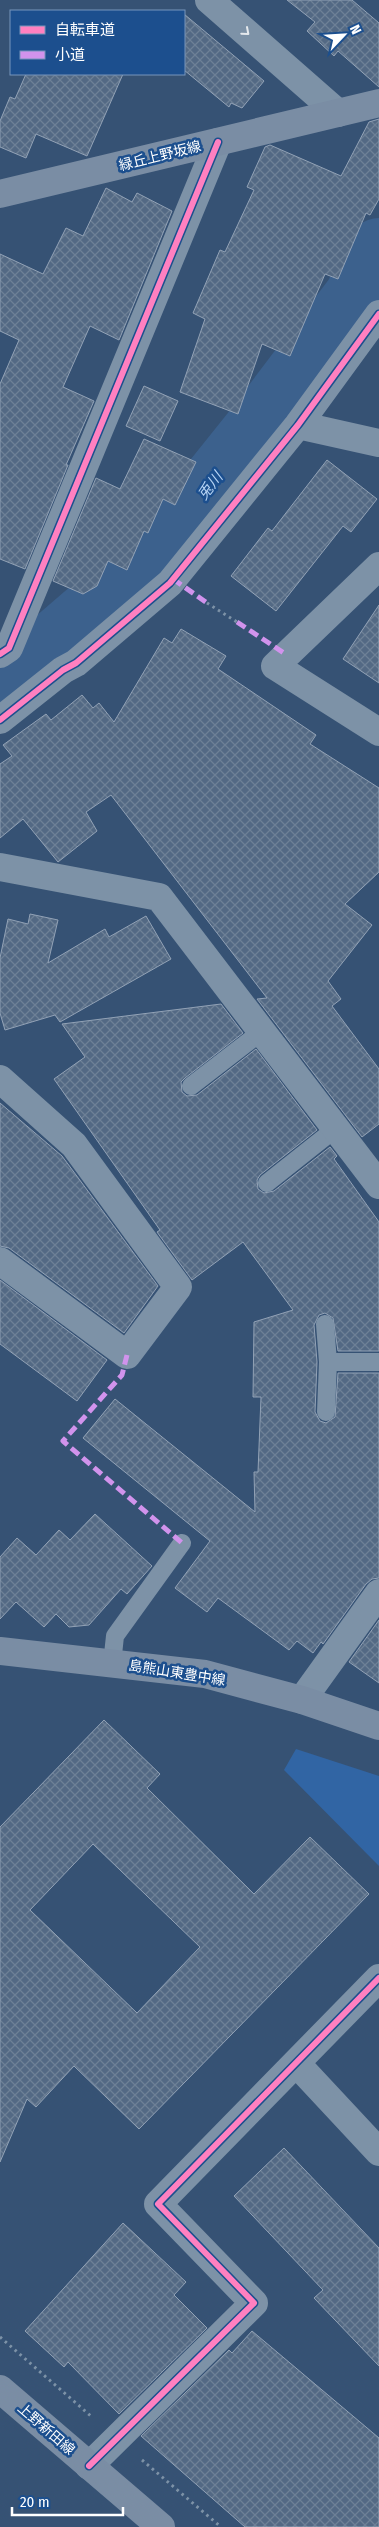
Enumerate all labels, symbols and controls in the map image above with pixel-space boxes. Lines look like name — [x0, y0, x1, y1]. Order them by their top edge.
legend — [10, 10, 185, 75]
north arrow — [319, 10, 369, 60]
text: 自転車道 — [55, 21, 115, 39]
text: N — [346, 22, 365, 37]
one-way arrow — [240, 26, 249, 35]
text: 小道 — [55, 46, 85, 64]
street label: 緑丘上野坂線 — [117, 138, 203, 174]
water label: 兎川 — [194, 467, 228, 503]
street label: 島熊山東豊中線 — [127, 1657, 227, 1689]
street label: 上野新田線 — [14, 2400, 78, 2458]
scale bar — [12, 2484, 124, 2516]
text: 20 m — [20, 2493, 50, 2511]

